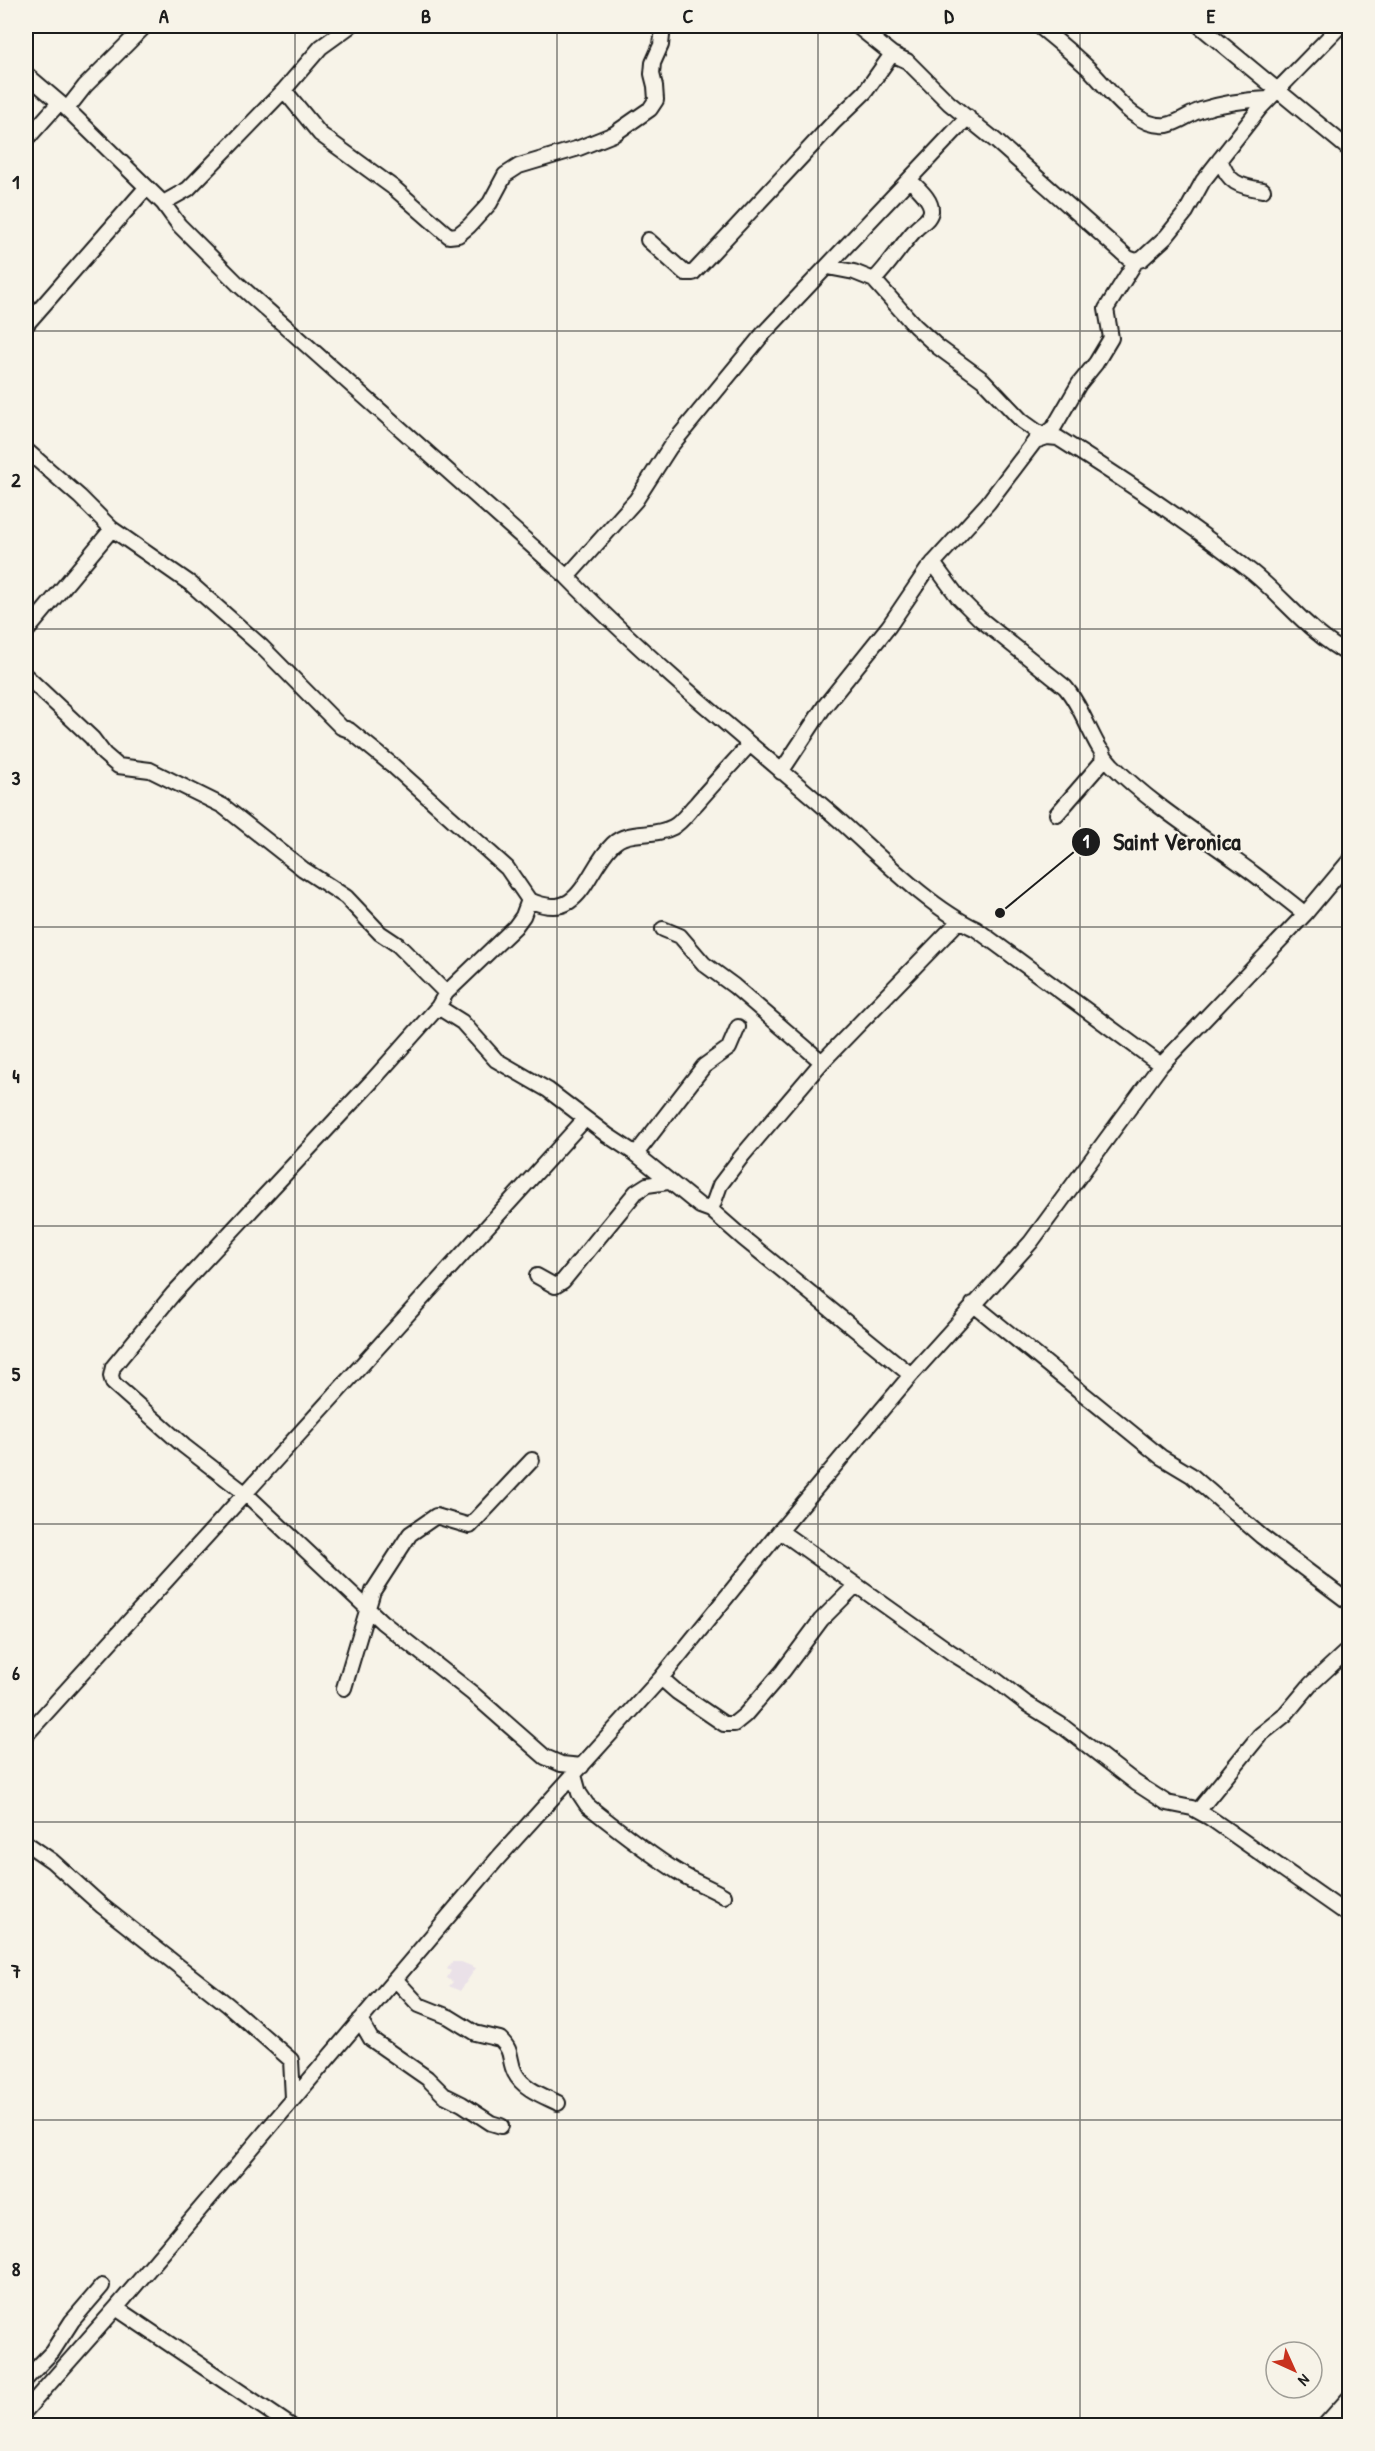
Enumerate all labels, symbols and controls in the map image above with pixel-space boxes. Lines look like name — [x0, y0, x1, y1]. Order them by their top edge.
text: A — [159, 2, 169, 29]
text: B — [421, 2, 431, 29]
text: C — [683, 2, 694, 29]
text: D — [944, 2, 954, 29]
text: E — [1207, 2, 1216, 29]
text: 1 — [12, 168, 20, 195]
text: 2 — [11, 466, 21, 493]
text: 3 — [12, 764, 21, 791]
callout: Saint Veronica — [1071, 821, 1252, 863]
text: Saint Veronica — [1113, 825, 1241, 857]
text: 1 — [1083, 829, 1090, 854]
text: 4 — [12, 1062, 20, 1089]
text: 5 — [12, 1360, 21, 1387]
text: 6 — [12, 1659, 20, 1686]
text: 7 — [10, 1957, 21, 1984]
text: 8 — [12, 2255, 21, 2282]
north arrow — [1264, 2340, 1324, 2400]
text: N — [1293, 2370, 1315, 2392]

